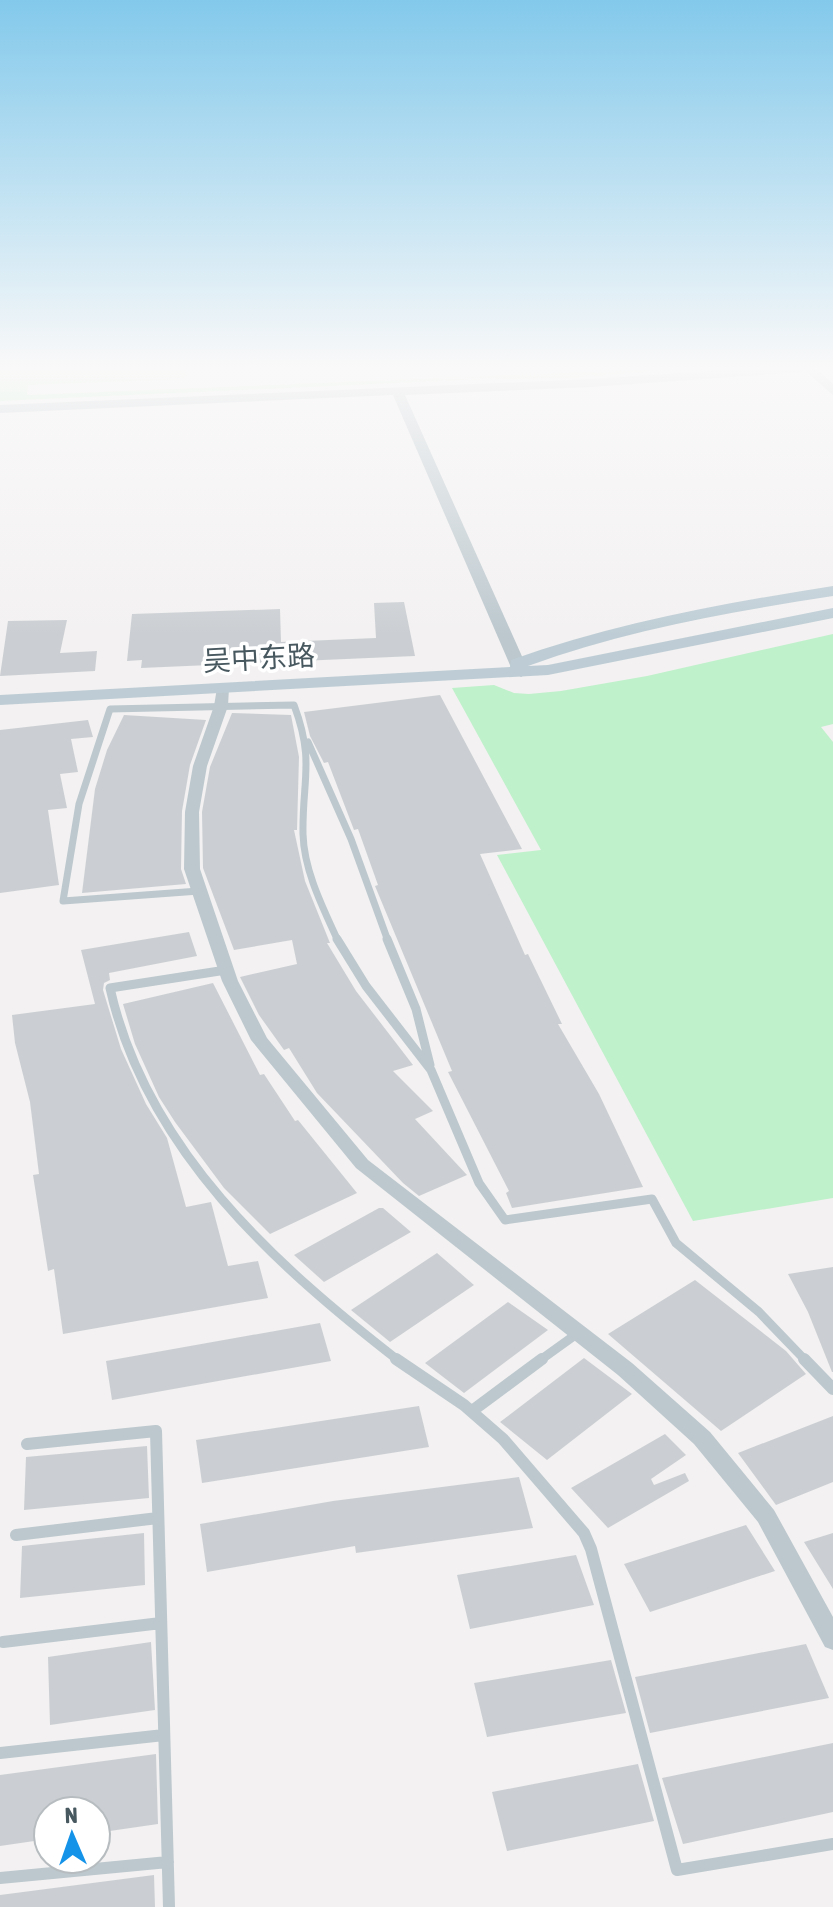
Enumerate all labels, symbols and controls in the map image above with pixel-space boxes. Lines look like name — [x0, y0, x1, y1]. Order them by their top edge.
street label: 吴中东路 — [202, 639, 316, 677]
north arrow — [32, 1795, 112, 1875]
text: N — [64, 1802, 78, 1828]

